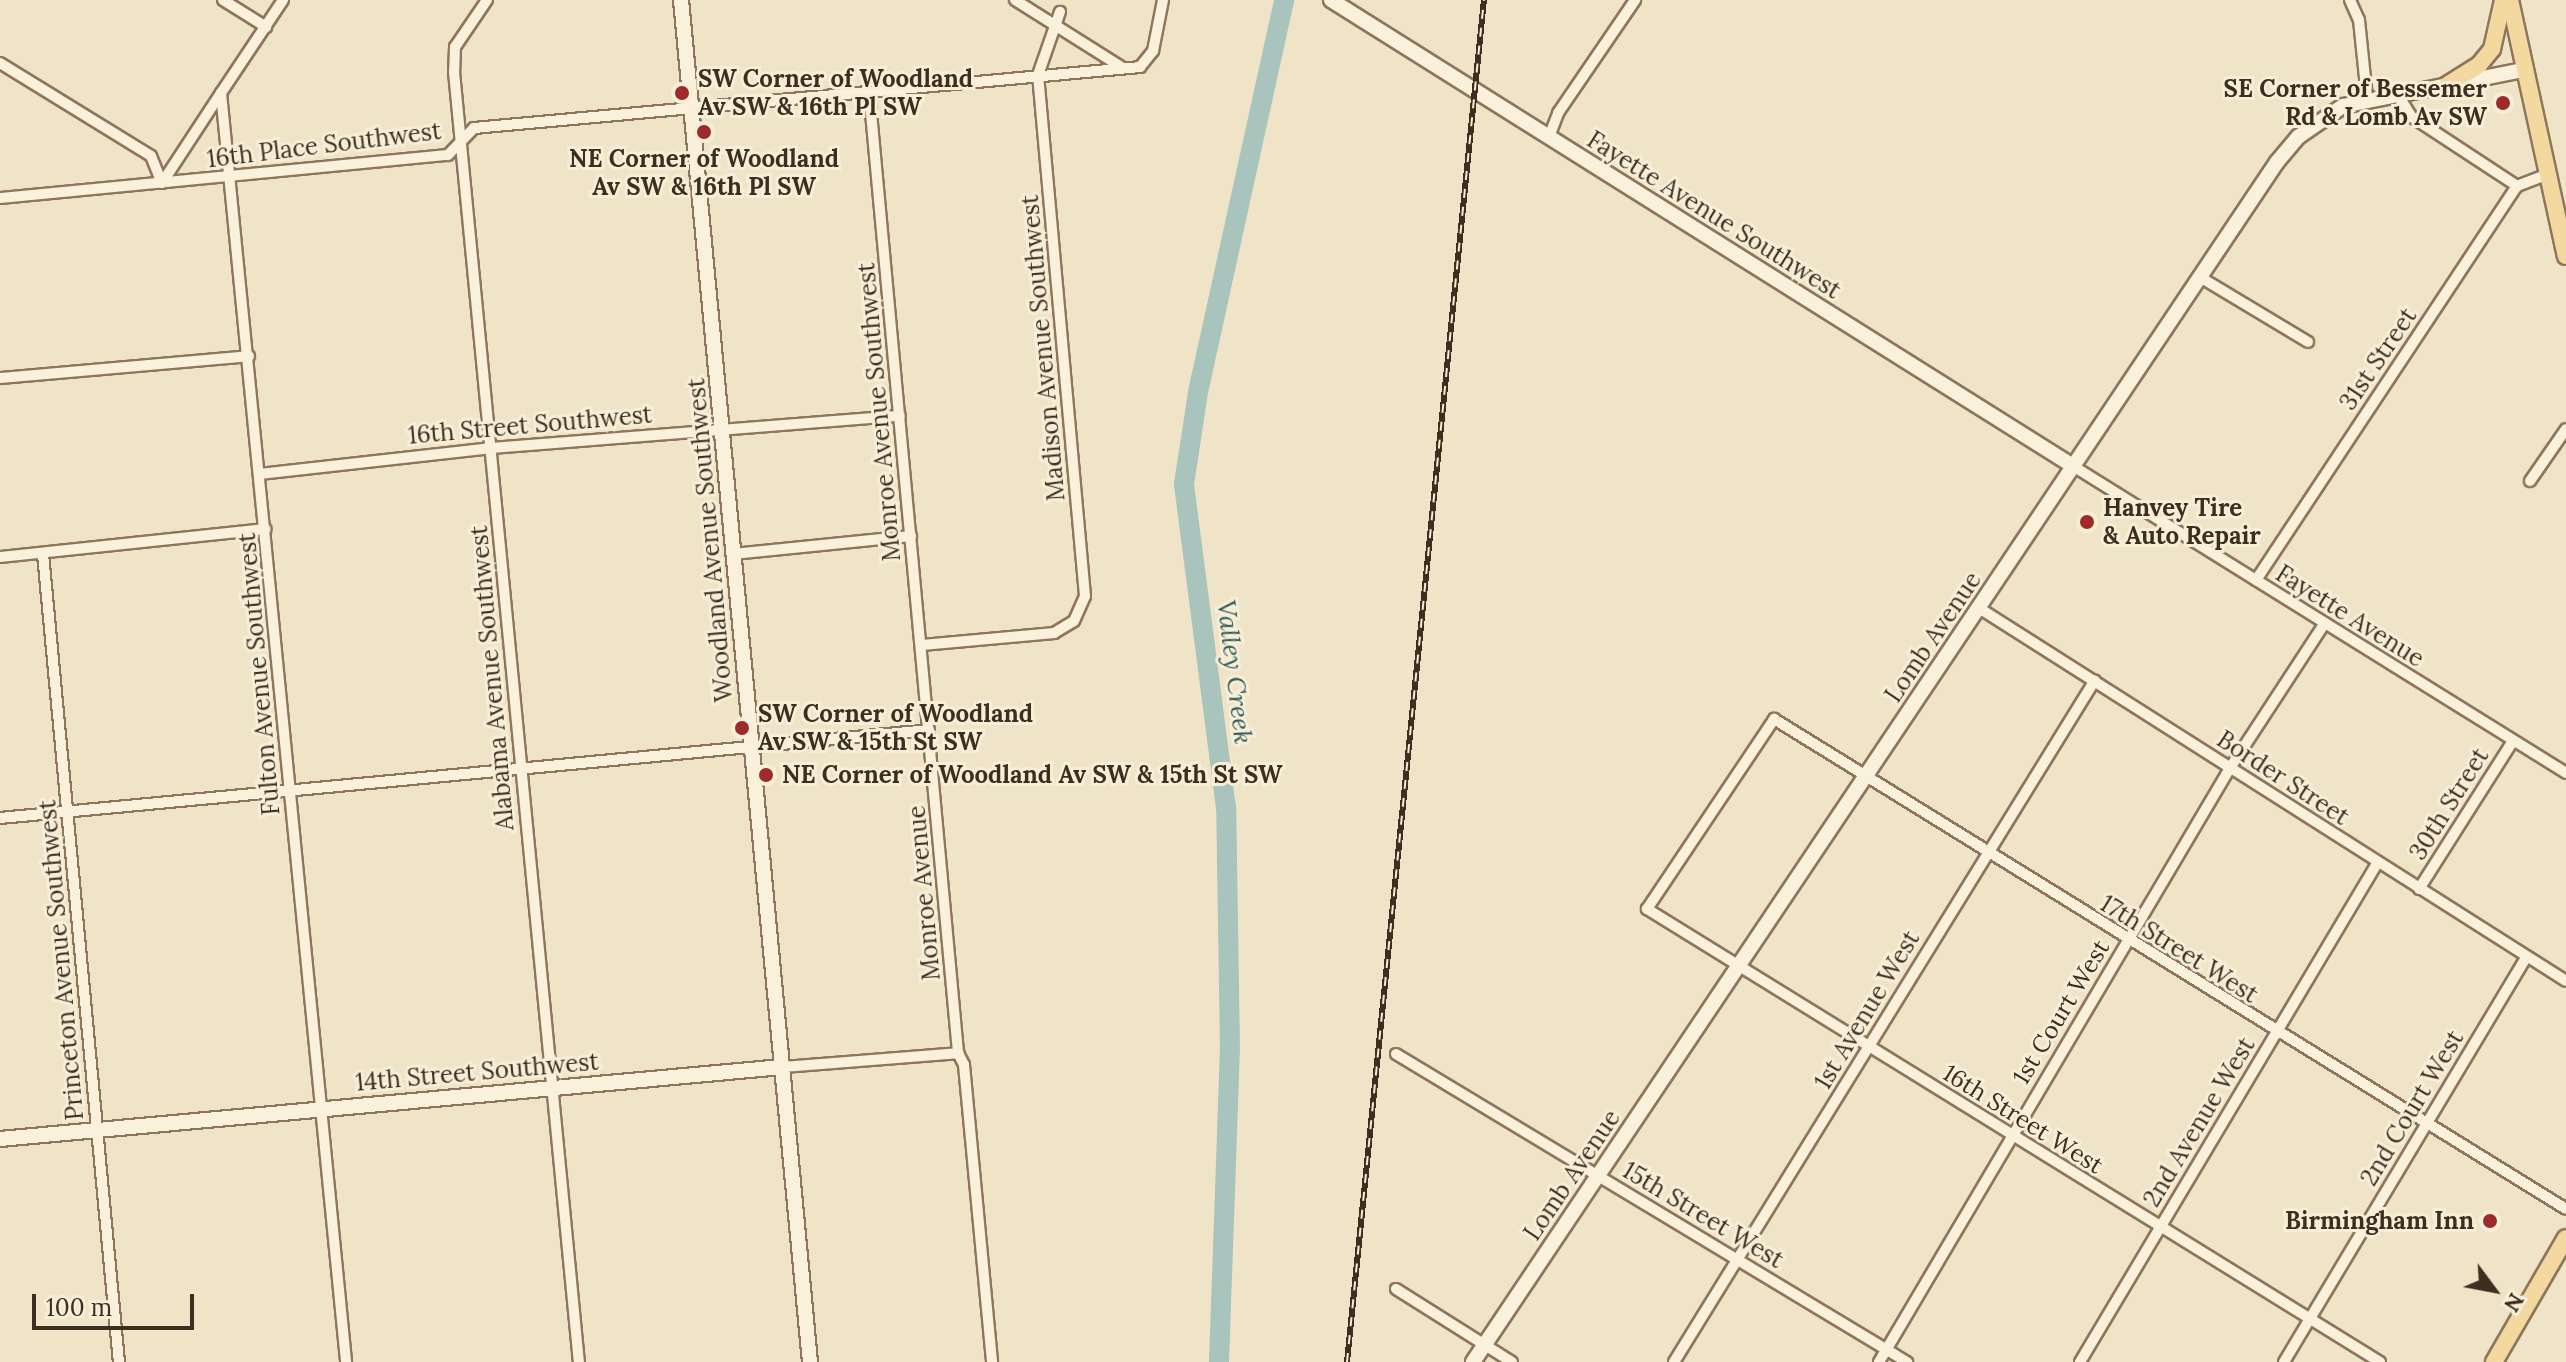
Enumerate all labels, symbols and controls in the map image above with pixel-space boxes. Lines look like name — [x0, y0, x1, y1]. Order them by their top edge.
place label: SW Corner of Woodland Av SW & 16th Pl SW — [698, 65, 973, 121]
place label: SE Corner of Bessemer Rd & Lomb Av SW — [2224, 75, 2487, 131]
marker: SW Corner of Woodland Av SW & 16th Pl SW — [673, 84, 691, 102]
marker: SE Corner of Bessemer Rd & Lomb Av SW — [2494, 94, 2512, 112]
street label: 16th Place Southwest — [205, 116, 443, 174]
marker: NE Corner of Woodland Av SW & 16th Pl SW — [695, 123, 713, 141]
street label: Fayette Avenue Southwest — [1582, 125, 1846, 305]
place label: NE Corner of Woodland Av SW & 16th Pl SW — [569, 145, 839, 201]
street label: Madison Avenue Southwest — [1015, 194, 1071, 502]
street label: Monroe Avenue Southwest — [852, 261, 906, 563]
street label: 31st Street — [2333, 303, 2423, 415]
street label: Woodland Avenue Southwest — [681, 377, 739, 703]
street label: 16th Street Southwest — [407, 400, 653, 450]
place label: Hanvey Tire & Auto Repair — [2103, 494, 2261, 550]
marker: Hanvey Tire & Auto Repair — [2078, 513, 2096, 531]
street label: Alabama Avenue Southwest — [464, 524, 520, 832]
street label: Fulton Avenue Southwest — [232, 531, 286, 817]
street label: Fayette Avenue — [2271, 559, 2429, 673]
street label: Lomb Avenue — [1879, 566, 1987, 708]
water label: Valley Creek — [1211, 598, 1259, 746]
place label: SW Corner of Woodland Av SW & 15th St SW — [758, 700, 1033, 756]
marker: SW Corner of Woodland Av SW & 15th St SW — [733, 719, 751, 737]
street label: Border Street — [2212, 725, 2354, 831]
street label: 30th Street — [2403, 743, 2495, 865]
place label: NE Corner of Woodland Av SW & 15th St SW — [782, 761, 1282, 789]
marker: NE Corner of Woodland Av SW & 15th St SW — [757, 766, 775, 784]
street label: Princeton Avenue Southwest — [33, 799, 89, 1121]
street label: Monroe Avenue — [902, 804, 946, 982]
street label: 17th Street West — [2095, 889, 2263, 1009]
street label: 1st Avenue West — [1808, 926, 1926, 1094]
street label: 1st Court West — [2007, 935, 2115, 1089]
street label: 2nd Court West — [2354, 1025, 2470, 1191]
street label: 2nd Avenue West — [2137, 1032, 2261, 1212]
street label: 14th Street Southwest — [354, 1047, 600, 1097]
street label: 16th Street West — [1938, 1058, 2108, 1180]
street label: Lomb Avenue — [1518, 1104, 1626, 1246]
street label: 15th Street West — [1617, 1156, 1789, 1274]
place label: Birmingham Inn — [2285, 1207, 2474, 1235]
marker: Birmingham Inn — [2481, 1212, 2499, 1230]
north arrow — [2454, 1250, 2534, 1330]
scale bar — [36, 1278, 198, 1328]
text: N — [2498, 1288, 2531, 1317]
text: 100 m — [46, 1292, 112, 1323]

